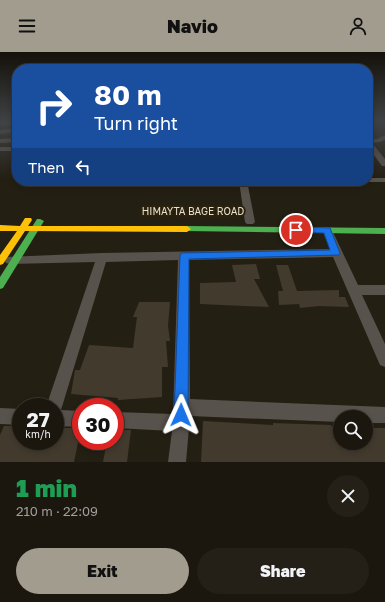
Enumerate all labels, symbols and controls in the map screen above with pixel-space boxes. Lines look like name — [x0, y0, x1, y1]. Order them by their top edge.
icon: menu — [16, 15, 38, 37]
text: Navio — [167, 15, 218, 37]
icon: person — [347, 15, 369, 37]
text: 80 m — [94, 78, 162, 111]
icon: right — [28, 80, 80, 132]
text: Turn right — [94, 112, 178, 134]
icon: left — [72, 156, 94, 178]
text: Then — [28, 158, 64, 176]
street label: HIMAYTA BAGE ROAD — [142, 205, 244, 217]
pin — [279, 213, 313, 247]
icon: arrive — [285, 219, 307, 241]
position arrow — [160, 394, 202, 436]
speed limit sign: 30 — [72, 398, 124, 450]
text: 27 — [26, 407, 50, 431]
map controls — [333, 410, 373, 450]
button: search — [333, 410, 373, 450]
text: km/h — [25, 428, 51, 440]
text: 1 min — [16, 473, 77, 502]
button: close — [327, 475, 369, 517]
text: 210 m · 22:09 — [16, 503, 98, 519]
button: Exit — [16, 548, 189, 594]
button: Share — [197, 548, 369, 594]

